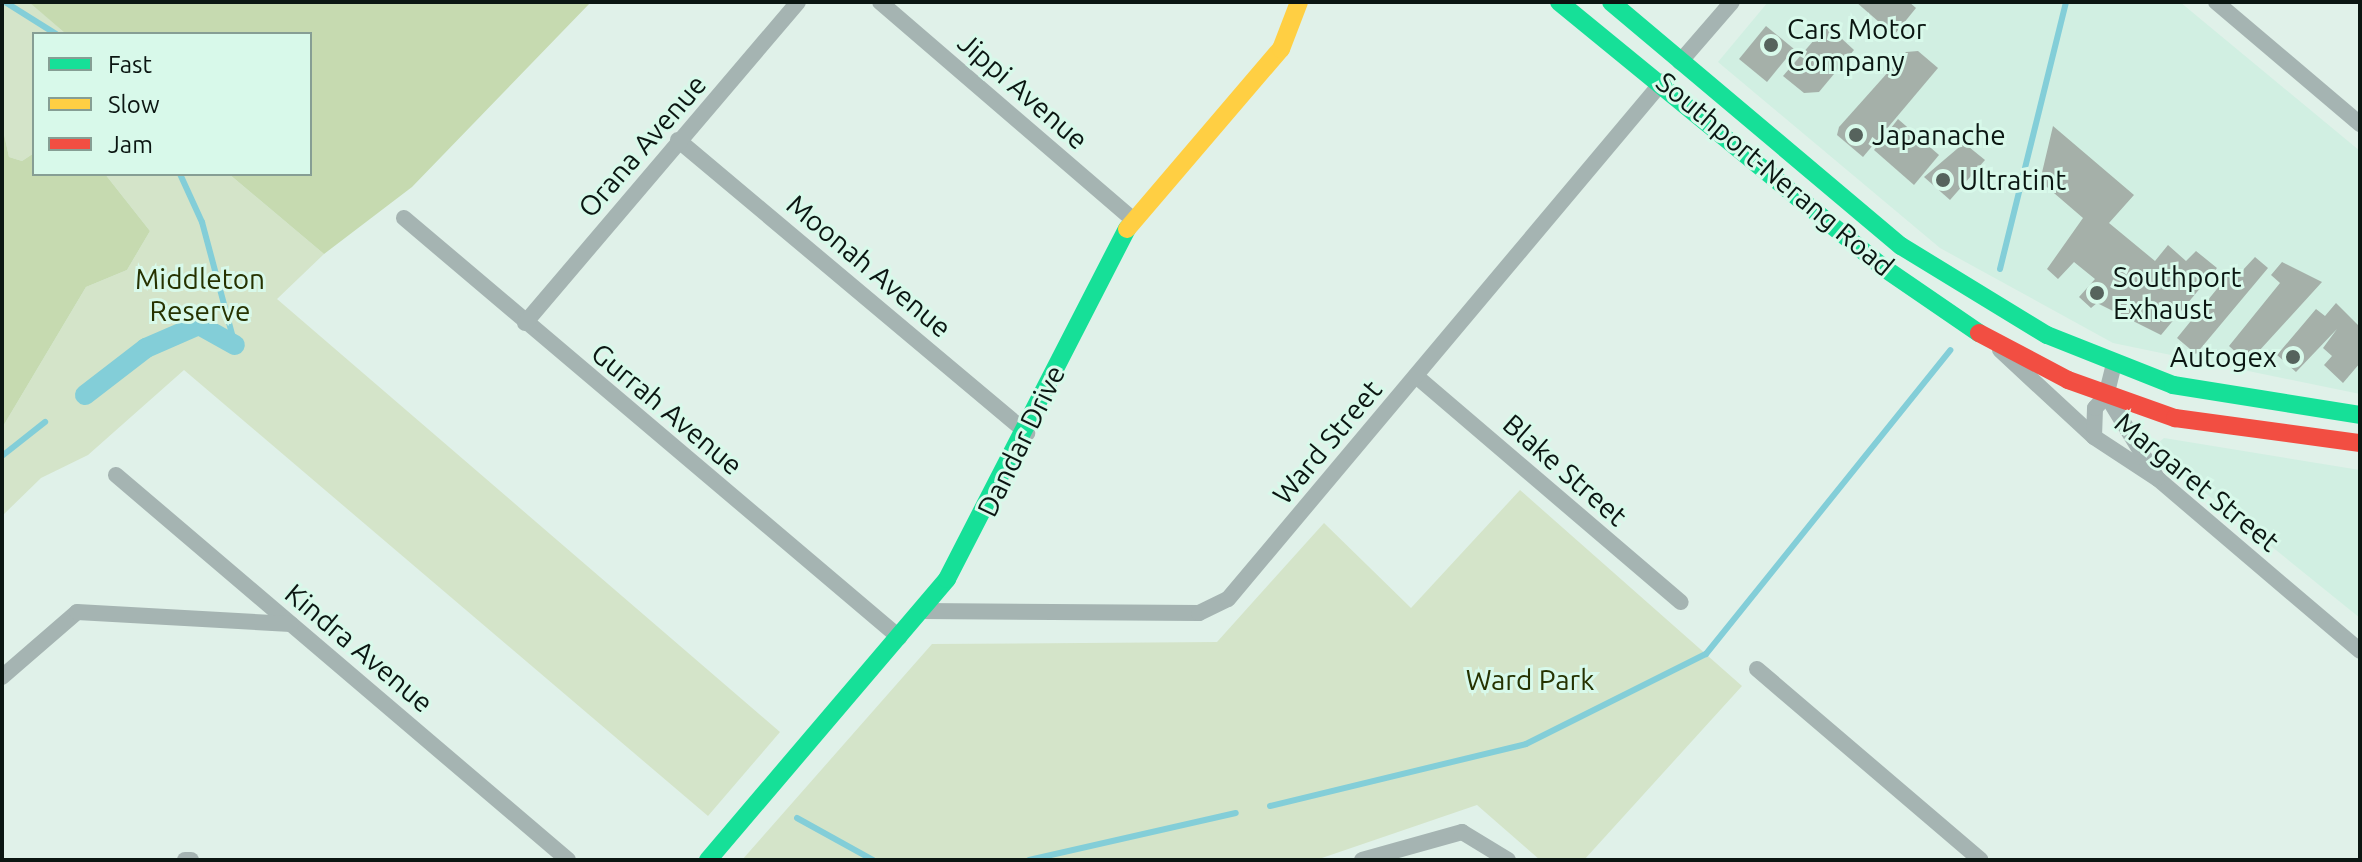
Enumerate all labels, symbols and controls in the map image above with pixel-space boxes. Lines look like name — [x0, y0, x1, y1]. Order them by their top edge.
place label: Cars Motor Company — [1787, 12, 1926, 78]
street label: Jippi Avenue — [951, 26, 1095, 156]
legend — [32, 32, 312, 176]
marker: Cars Motor Company — [1762, 36, 1780, 54]
text: Fast — [108, 51, 152, 78]
street label: Southport-Nerang Road — [1650, 65, 1900, 283]
street label: Orana Avenue — [571, 68, 713, 224]
text: Slow — [108, 91, 160, 118]
place label: Japanache — [1872, 118, 2006, 152]
marker: Japanache — [1847, 126, 1865, 144]
text: Jam — [108, 131, 153, 158]
place label: Ultratint — [1959, 163, 2066, 197]
marker: Ultratint — [1934, 171, 1952, 189]
street label: Moonah Avenue — [780, 188, 958, 344]
place label: Southport Exhaust — [2113, 260, 2241, 326]
park label: Middleton Reserve — [135, 262, 265, 328]
marker: Southport Exhaust — [2088, 284, 2106, 302]
street label: Gurrah Avenue — [585, 336, 749, 482]
place label: Autogex — [2170, 340, 2277, 374]
marker: Autogex — [2284, 348, 2302, 366]
street label: Dandar Drive — [970, 360, 1072, 522]
street label: Ward Street — [1266, 373, 1388, 511]
street label: Margaret Street — [2108, 406, 2286, 558]
street label: Blake Street — [1496, 407, 1634, 533]
street label: Kindra Avenue — [278, 576, 440, 720]
park label: Ward Park — [1466, 663, 1594, 697]

